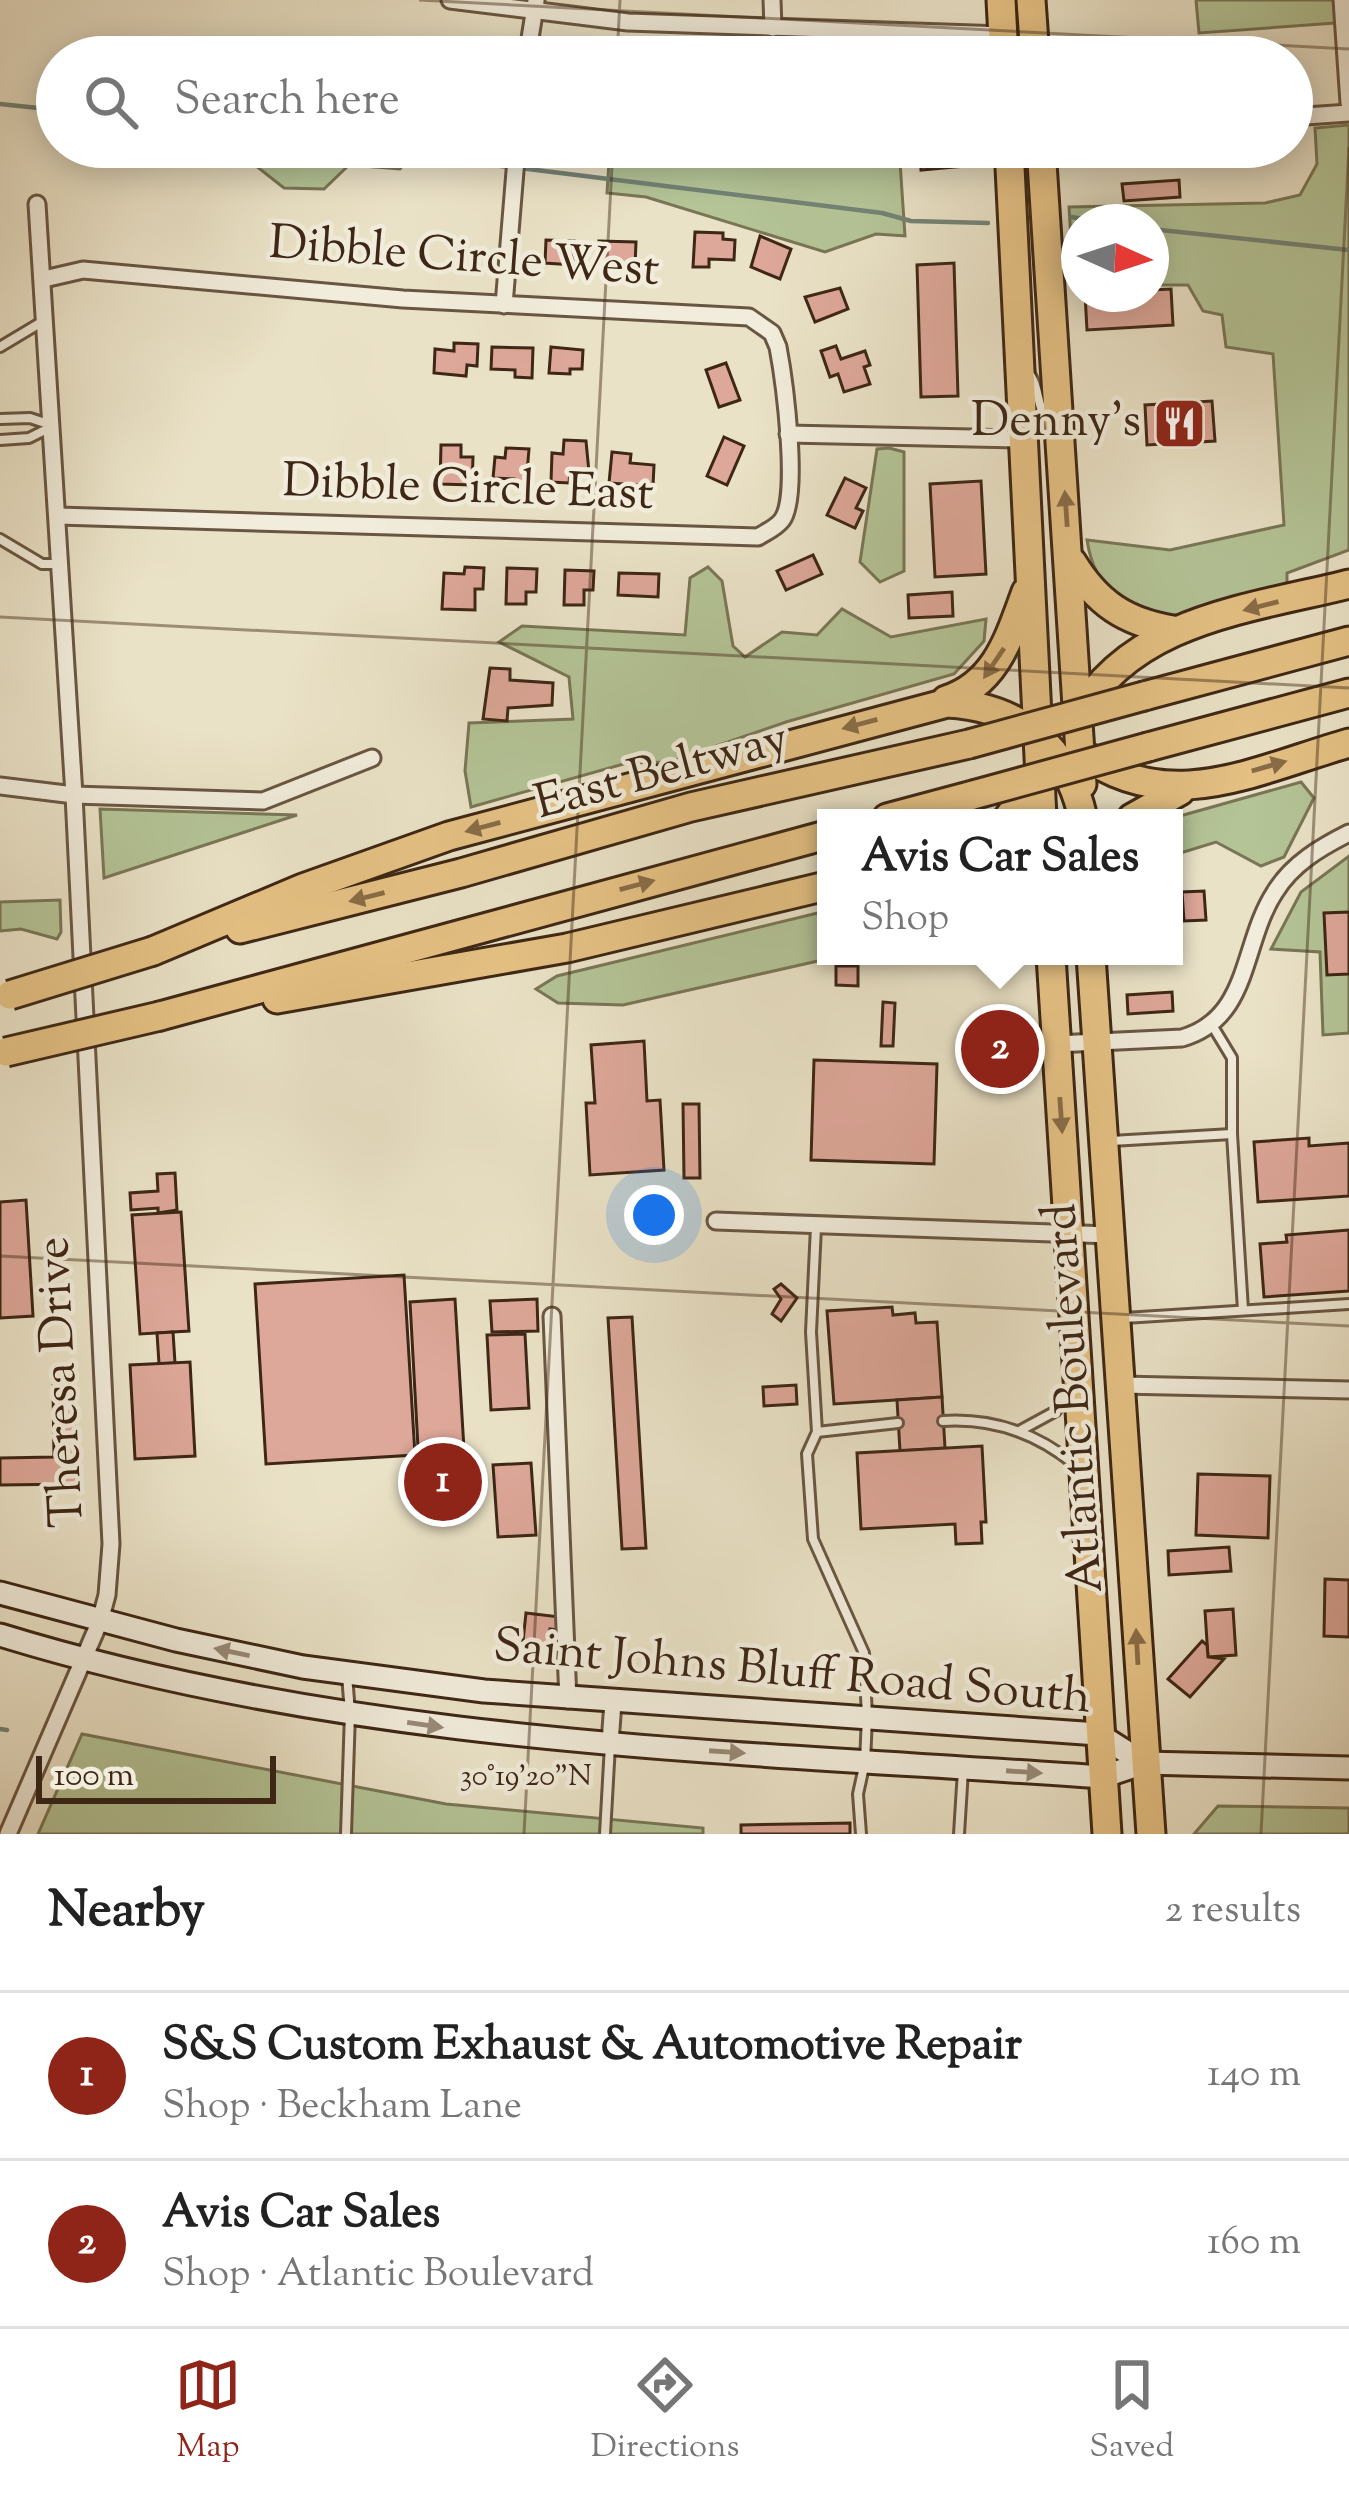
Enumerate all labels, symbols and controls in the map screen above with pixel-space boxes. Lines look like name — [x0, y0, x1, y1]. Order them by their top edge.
search box — [36, 36, 1313, 168]
icon: search — [78, 69, 144, 135]
text: Search here — [174, 70, 400, 135]
north arrow — [1061, 204, 1169, 312]
street label: Dibble Circle West — [267, 211, 661, 307]
place label: Denny's — [971, 389, 1141, 458]
restaurant icon: Denny's — [1152, 395, 1208, 451]
street label: Dibble Circle East — [281, 449, 655, 531]
one-way arrow — [1056, 490, 1075, 527]
one-way arrow — [1242, 597, 1279, 616]
one-way arrow — [984, 647, 1007, 679]
street label: East Beltway — [528, 706, 796, 840]
one-way arrow — [841, 715, 878, 734]
one-way arrow — [1252, 756, 1288, 774]
popup — [817, 809, 1183, 965]
one-way arrow — [465, 818, 502, 837]
text: Avis Car Sales — [861, 827, 1139, 892]
one-way arrow — [619, 875, 656, 894]
one-way arrow — [349, 888, 386, 907]
text: Shop — [861, 892, 949, 948]
pin: 2 — [961, 1004, 1039, 1094]
one-way arrow — [1052, 1097, 1071, 1134]
your location — [624, 1185, 684, 1245]
street label: Atlantic Boulevard — [1028, 1201, 1124, 1595]
street label: Theresa Drive — [21, 1235, 105, 1529]
pin: 1 — [404, 1437, 482, 1527]
street label: Saint Johns Bluff Road South — [490, 1614, 1094, 1734]
one-way arrow — [1127, 1628, 1146, 1665]
one-way arrow — [213, 1641, 251, 1660]
one-way arrow — [407, 1716, 444, 1735]
one-way arrow — [709, 1742, 746, 1761]
scale bar — [36, 1750, 276, 1803]
text: 100 m — [54, 1753, 134, 1801]
text: 30°19'20"N — [460, 1756, 592, 1799]
one-way arrow — [1005, 1763, 1043, 1782]
text: Nearby — [48, 1876, 205, 1949]
text: 2 results — [1165, 1884, 1301, 1940]
text: S&S Custom Exhaust & Automotive Repair — [162, 2015, 1022, 2080]
text: 1 — [80, 2048, 94, 2104]
text: 140 m — [1207, 2048, 1301, 2104]
text: Shop · Beckham Lane — [162, 2080, 522, 2136]
text: Avis Car Sales — [162, 2183, 440, 2248]
text: 2 — [78, 2216, 96, 2272]
text: 160 m — [1207, 2216, 1301, 2272]
text: Shop · Atlantic Boulevard — [162, 2248, 594, 2304]
tab: Map — [175, 2352, 241, 2472]
tab: Directions — [591, 2352, 740, 2472]
tab: Saved — [1089, 2352, 1174, 2472]

